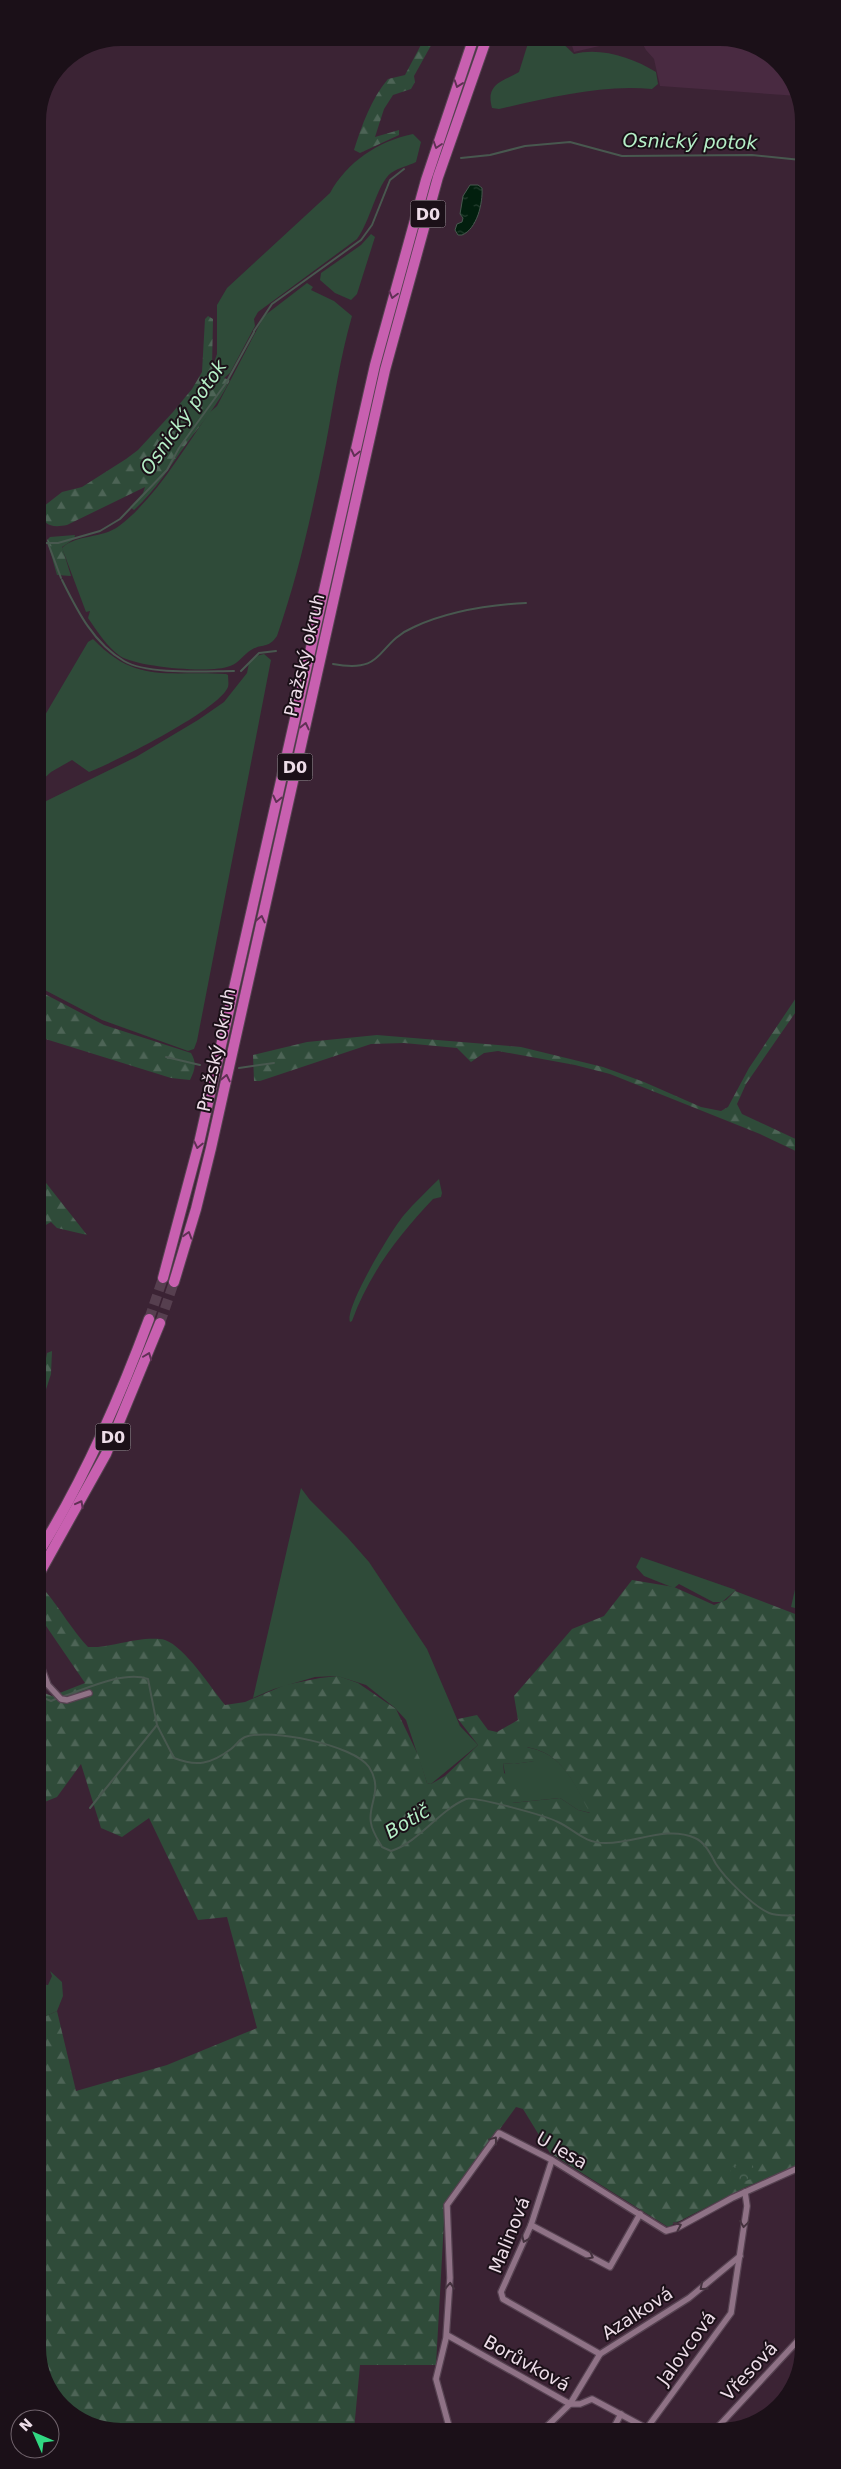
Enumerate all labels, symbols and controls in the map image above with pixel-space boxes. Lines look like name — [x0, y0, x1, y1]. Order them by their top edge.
one-way arrow — [453, 80, 463, 88]
water label: Osnický potok — [622, 129, 759, 153]
one-way arrow — [433, 140, 443, 149]
road number: D0 — [410, 200, 446, 228]
one-way arrow — [389, 290, 399, 298]
water label: Osnický potok — [135, 355, 231, 478]
one-way arrow — [350, 448, 361, 457]
street label: Pražský okruh — [280, 591, 328, 719]
one-way arrow — [299, 722, 310, 731]
road number: D0 — [278, 754, 312, 780]
one-way arrow — [272, 794, 283, 803]
one-way arrow — [255, 914, 266, 923]
street label: Pražský okruh — [193, 986, 239, 1114]
one-way arrow — [220, 1073, 231, 1082]
one-way arrow — [193, 1141, 204, 1150]
one-way arrow — [183, 1232, 193, 1240]
one-way arrow — [141, 1352, 152, 1361]
road number: D0 — [96, 1424, 130, 1450]
one-way arrow — [74, 1500, 84, 1509]
water label: Botič — [381, 1799, 434, 1843]
street label: U lesa — [533, 2127, 591, 2173]
one-way arrow — [488, 2136, 497, 2145]
street label: Malinová — [484, 2194, 534, 2276]
one-way arrow — [740, 2219, 750, 2228]
one-way arrow — [673, 2222, 682, 2233]
one-way arrow — [520, 2234, 531, 2243]
one-way arrow — [584, 2250, 593, 2260]
one-way arrow — [699, 2281, 708, 2290]
one-way arrow — [444, 2282, 455, 2290]
street label: Azalková — [598, 2282, 676, 2344]
street label: Jalovcová — [652, 2307, 720, 2390]
street label: Borůvková — [480, 2331, 574, 2395]
street label: Vřesová — [717, 2337, 781, 2405]
north arrow — [10, 2409, 60, 2459]
text: N — [16, 2415, 36, 2435]

